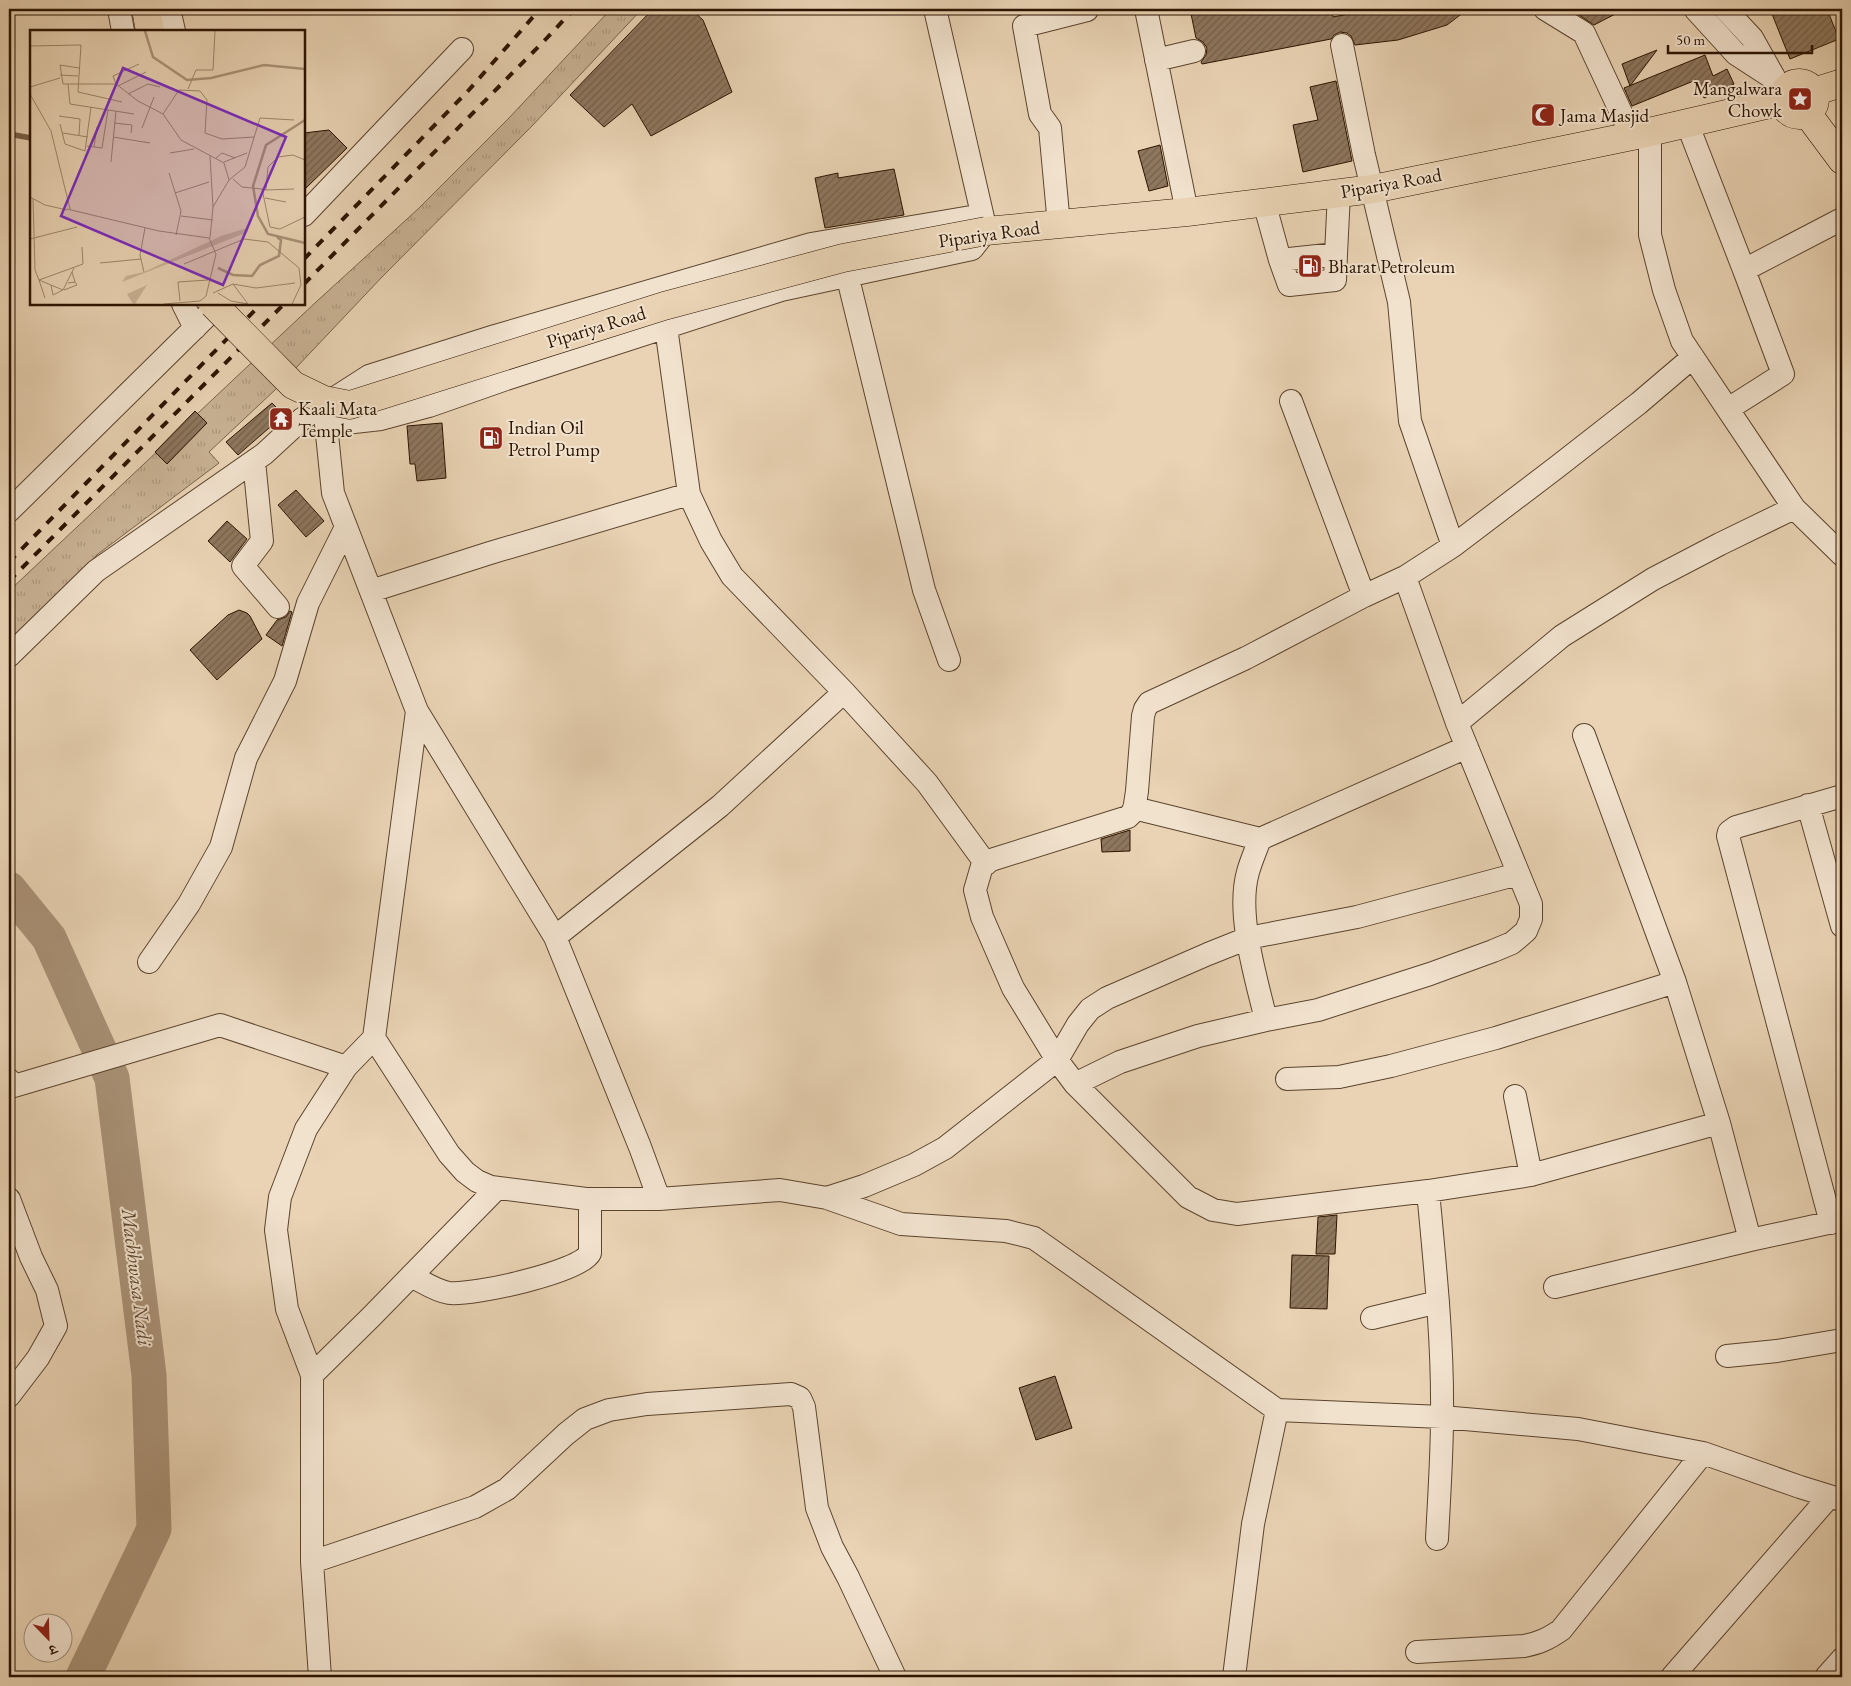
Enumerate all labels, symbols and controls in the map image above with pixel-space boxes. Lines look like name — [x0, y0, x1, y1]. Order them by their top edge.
scale bar — [1668, 22, 1812, 54]
inset map — [30, 30, 305, 305]
text: 50 m — [1676, 30, 1705, 49]
place label: Mangalwara Chowk — [1693, 76, 1783, 123]
place icon: Mangalwara Chowk — [1787, 86, 1813, 112]
mosque icon: Jama Masjid — [1530, 102, 1556, 128]
place label: Jama Masjid — [1558, 103, 1650, 128]
street label: Pipariya Road — [1338, 162, 1444, 204]
street label: Pipariya Road — [937, 214, 1042, 254]
fuel station icon: Bharat Petroleum — [1297, 253, 1323, 279]
place label: Bharat Petroleum — [1328, 254, 1456, 279]
street label: Pipariya Road — [543, 300, 649, 354]
place label: Kaali Mata Temple — [298, 396, 377, 443]
temple icon: Kaali Mata Temple — [268, 406, 294, 432]
place label: Indian Oil Petrol Pump — [508, 415, 600, 462]
fuel station icon: Indian Oil Petrol Pump — [478, 425, 504, 451]
water label: Machhwasa Nadi — [116, 1206, 158, 1348]
north arrow — [22, 1614, 72, 1664]
text: उ — [45, 1640, 61, 1660]

